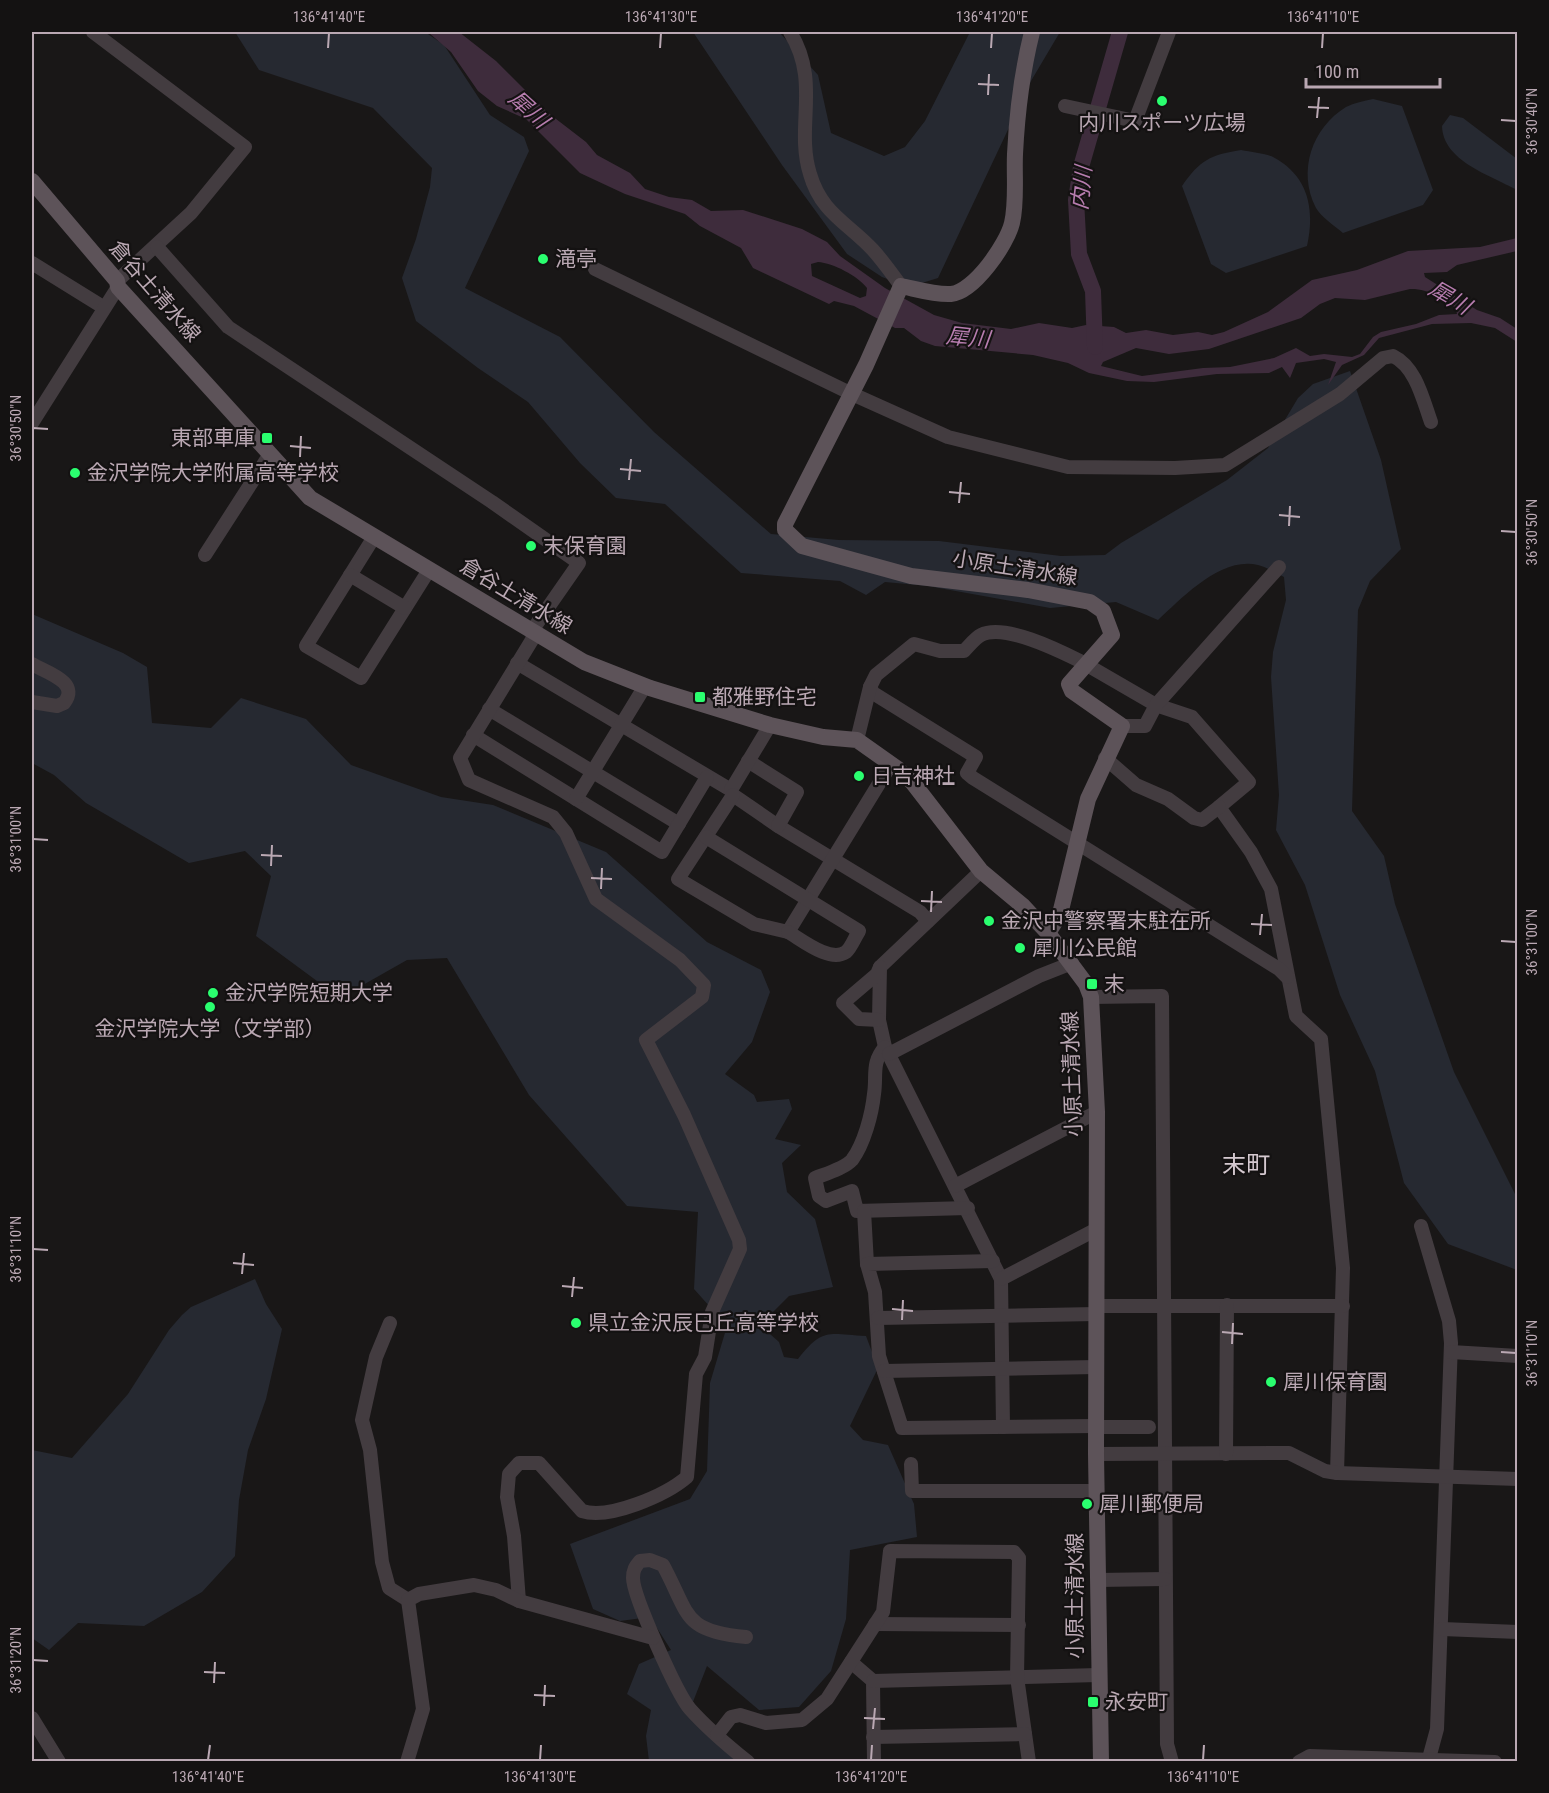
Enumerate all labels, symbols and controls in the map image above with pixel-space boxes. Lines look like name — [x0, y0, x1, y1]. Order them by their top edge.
text: 136°41'40"E — [293, 8, 365, 26]
text: 136°41'30"E — [625, 8, 697, 26]
text: 136°41'20"E — [956, 8, 1028, 26]
text: 136°41'10"E — [1287, 8, 1359, 26]
scale bar — [1306, 51, 1440, 89]
text: 100 m — [1315, 61, 1359, 82]
water label: 犀川 — [504, 85, 555, 135]
text: 36°30'40"N — [1523, 88, 1541, 154]
marker: 内川スポーツ広場 — [1155, 94, 1169, 108]
place label: 内川スポーツ広場 — [1078, 111, 1246, 135]
water label: 内川 — [1067, 163, 1096, 211]
street label: 倉谷土清水線 — [105, 236, 205, 346]
place label: 滝亭 — [555, 247, 597, 271]
marker: 滝亭 — [536, 252, 550, 266]
water label: 犀川 — [1424, 276, 1477, 320]
water label: 犀川 — [945, 323, 993, 352]
text: 36°30'50"N — [7, 395, 25, 461]
place label: 東部車庫 — [171, 426, 255, 450]
marker: 東部車庫 — [260, 431, 274, 445]
place label: 金沢学院大学附属高等学校 — [87, 461, 339, 485]
marker: 金沢学院大学附属高等学校 — [68, 466, 82, 480]
text: 36°30'50"N — [1523, 499, 1541, 565]
place label: 末保育園 — [543, 534, 627, 558]
marker: 末保育園 — [524, 539, 538, 553]
street label: 小原土清水線 — [951, 546, 1079, 590]
street label: 倉谷土清水線 — [456, 553, 576, 639]
place label: 都雅野住宅 — [712, 685, 817, 709]
marker: 都雅野住宅 — [693, 690, 707, 704]
place label: 日吉神社 — [871, 764, 955, 788]
marker: 日吉神社 — [852, 769, 866, 783]
text: 36°31'00"N — [7, 806, 25, 872]
place label: 金沢中警察署末駐在所 — [1001, 909, 1211, 933]
text: 36°31'00"N — [1523, 909, 1541, 975]
marker: 金沢中警察署末駐在所 — [982, 914, 996, 928]
place label: 犀川公民館 — [1032, 936, 1137, 960]
marker: 犀川公民館 — [1013, 941, 1027, 955]
place label: 末 — [1104, 972, 1125, 996]
marker: 末 — [1085, 977, 1099, 991]
place label: 金沢学院短期大学 — [225, 981, 393, 1005]
marker: 金沢学院短期大学 — [206, 986, 220, 1000]
marker: 金沢学院大学（文学部） — [203, 1000, 217, 1014]
street label: 小原土清水線 — [1058, 1011, 1086, 1137]
place label: 金沢学院大学（文学部） — [95, 1017, 326, 1041]
district label: 末町 — [1222, 1151, 1270, 1179]
text: 36°31'10"N — [7, 1216, 25, 1282]
place label: 県立金沢辰巳丘高等学校 — [588, 1311, 819, 1335]
marker: 県立金沢辰巳丘高等学校 — [569, 1316, 583, 1330]
text: 36°31'10"N — [1523, 1320, 1541, 1386]
place label: 犀川保育園 — [1283, 1370, 1388, 1394]
marker: 犀川保育園 — [1264, 1375, 1278, 1389]
place label: 犀川郵便局 — [1099, 1492, 1204, 1516]
marker: 犀川郵便局 — [1080, 1497, 1094, 1511]
street label: 小原土清水線 — [1063, 1533, 1087, 1659]
text: 36°31'20"N — [7, 1627, 25, 1693]
place label: 永安町 — [1105, 1690, 1168, 1714]
marker: 永安町 — [1086, 1695, 1100, 1709]
text: 136°41'40"E — [172, 1768, 244, 1786]
text: 136°41'30"E — [504, 1768, 576, 1786]
text: 136°41'20"E — [835, 1768, 907, 1786]
text: 136°41'10"E — [1167, 1768, 1239, 1786]

